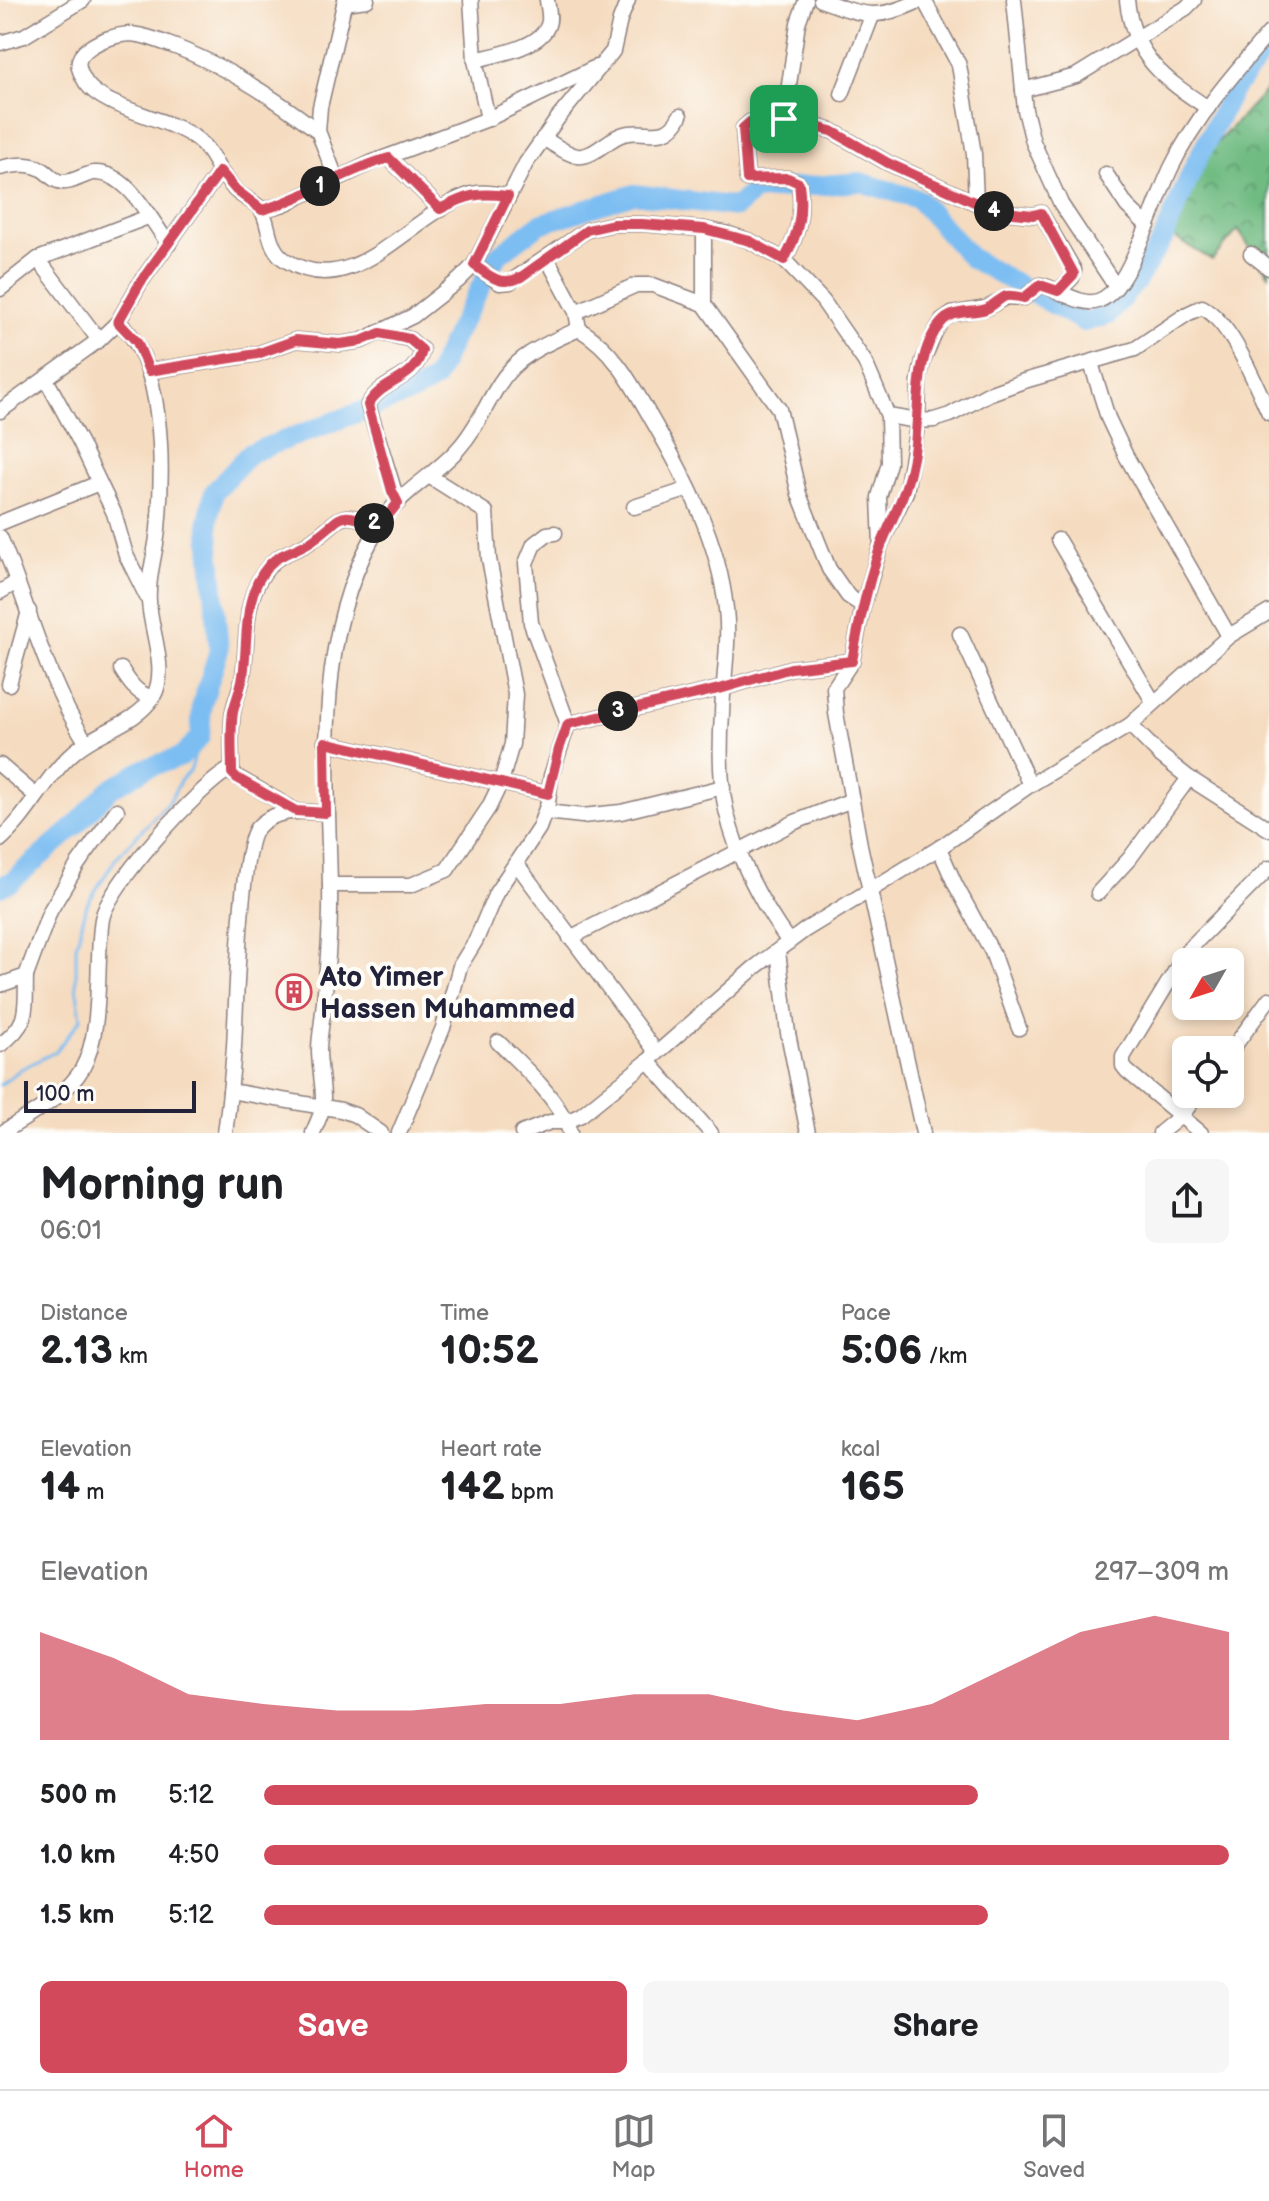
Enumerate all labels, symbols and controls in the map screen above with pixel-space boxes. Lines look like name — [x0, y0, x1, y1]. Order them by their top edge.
pin — [750, 85, 818, 153]
icon: arrive — [762, 97, 806, 141]
pin: 1 — [300, 166, 340, 206]
text: 1 — [315, 172, 325, 199]
pin: 4 — [974, 191, 1014, 231]
text: 4 — [988, 197, 1000, 224]
pin: 2 — [354, 503, 394, 543]
text: 2 — [367, 509, 381, 536]
pin: 3 — [598, 691, 638, 731]
text: 3 — [612, 697, 624, 724]
north arrow — [1172, 948, 1244, 1020]
map controls — [1172, 948, 1244, 1108]
place label: Ato Yimer Hassen Muhammed — [319, 961, 575, 1026]
building icon: Ato Yimer Hassen Muhammed — [275, 973, 313, 1011]
button: locate — [1172, 1036, 1244, 1108]
scale bar — [24, 1077, 196, 1113]
text: 100 m — [36, 1081, 95, 1108]
text: Morning run — [40, 1159, 284, 1212]
button: share — [1145, 1159, 1229, 1243]
text: 06:01 — [40, 1216, 102, 1247]
text: Distance — [40, 1300, 128, 1327]
text: Time — [440, 1300, 489, 1327]
text: Pace — [841, 1300, 891, 1327]
text: 2.13 — [40, 1327, 113, 1375]
text: 10:52 — [440, 1327, 539, 1375]
text: 5:06 — [841, 1327, 923, 1375]
text: km — [113, 1343, 148, 1370]
text: /km — [923, 1343, 967, 1370]
text: Elevation — [40, 1436, 132, 1463]
text: Heart rate — [440, 1436, 542, 1463]
text: kcal — [841, 1436, 880, 1463]
text: 14 — [40, 1463, 80, 1511]
text: 142 — [440, 1463, 505, 1511]
text: 165 — [841, 1463, 905, 1511]
text: m — [80, 1479, 105, 1506]
text: bpm — [505, 1479, 554, 1506]
text: Elevation — [40, 1557, 148, 1588]
text: 297–309 m — [1094, 1557, 1229, 1588]
text: 500 m — [40, 1780, 117, 1811]
text: 5:12 — [168, 1780, 214, 1811]
text: 1.0 km — [40, 1840, 116, 1871]
text: 4:50 — [168, 1840, 219, 1871]
text: 1.5 km — [40, 1900, 115, 1931]
text: 5:12 — [168, 1900, 214, 1931]
button: Save — [40, 1981, 627, 2073]
button: Share — [643, 1981, 1229, 2073]
tab: Home — [184, 2109, 244, 2184]
tab: Map — [611, 2109, 656, 2184]
tab: Saved — [1023, 2109, 1085, 2184]

